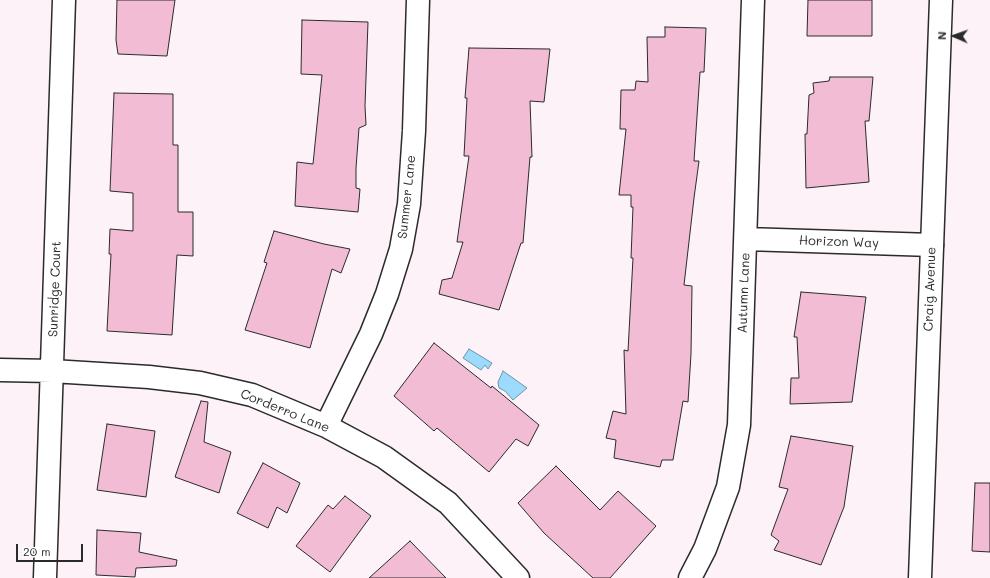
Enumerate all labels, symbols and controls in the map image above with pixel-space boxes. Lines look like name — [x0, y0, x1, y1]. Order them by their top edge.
north arrow — [934, 16, 974, 56]
text: N — [934, 31, 949, 40]
street label: Summer Lane — [395, 154, 419, 240]
street label: Horizon Way — [799, 233, 879, 251]
street label: Sunridge Court — [46, 241, 64, 337]
street label: Craig Avenue — [921, 246, 939, 332]
street label: Autumn Lane — [735, 252, 753, 334]
street label: Corderro Lane — [238, 386, 332, 436]
scale bar — [18, 536, 85, 562]
text: 20 m — [23, 543, 51, 559]

